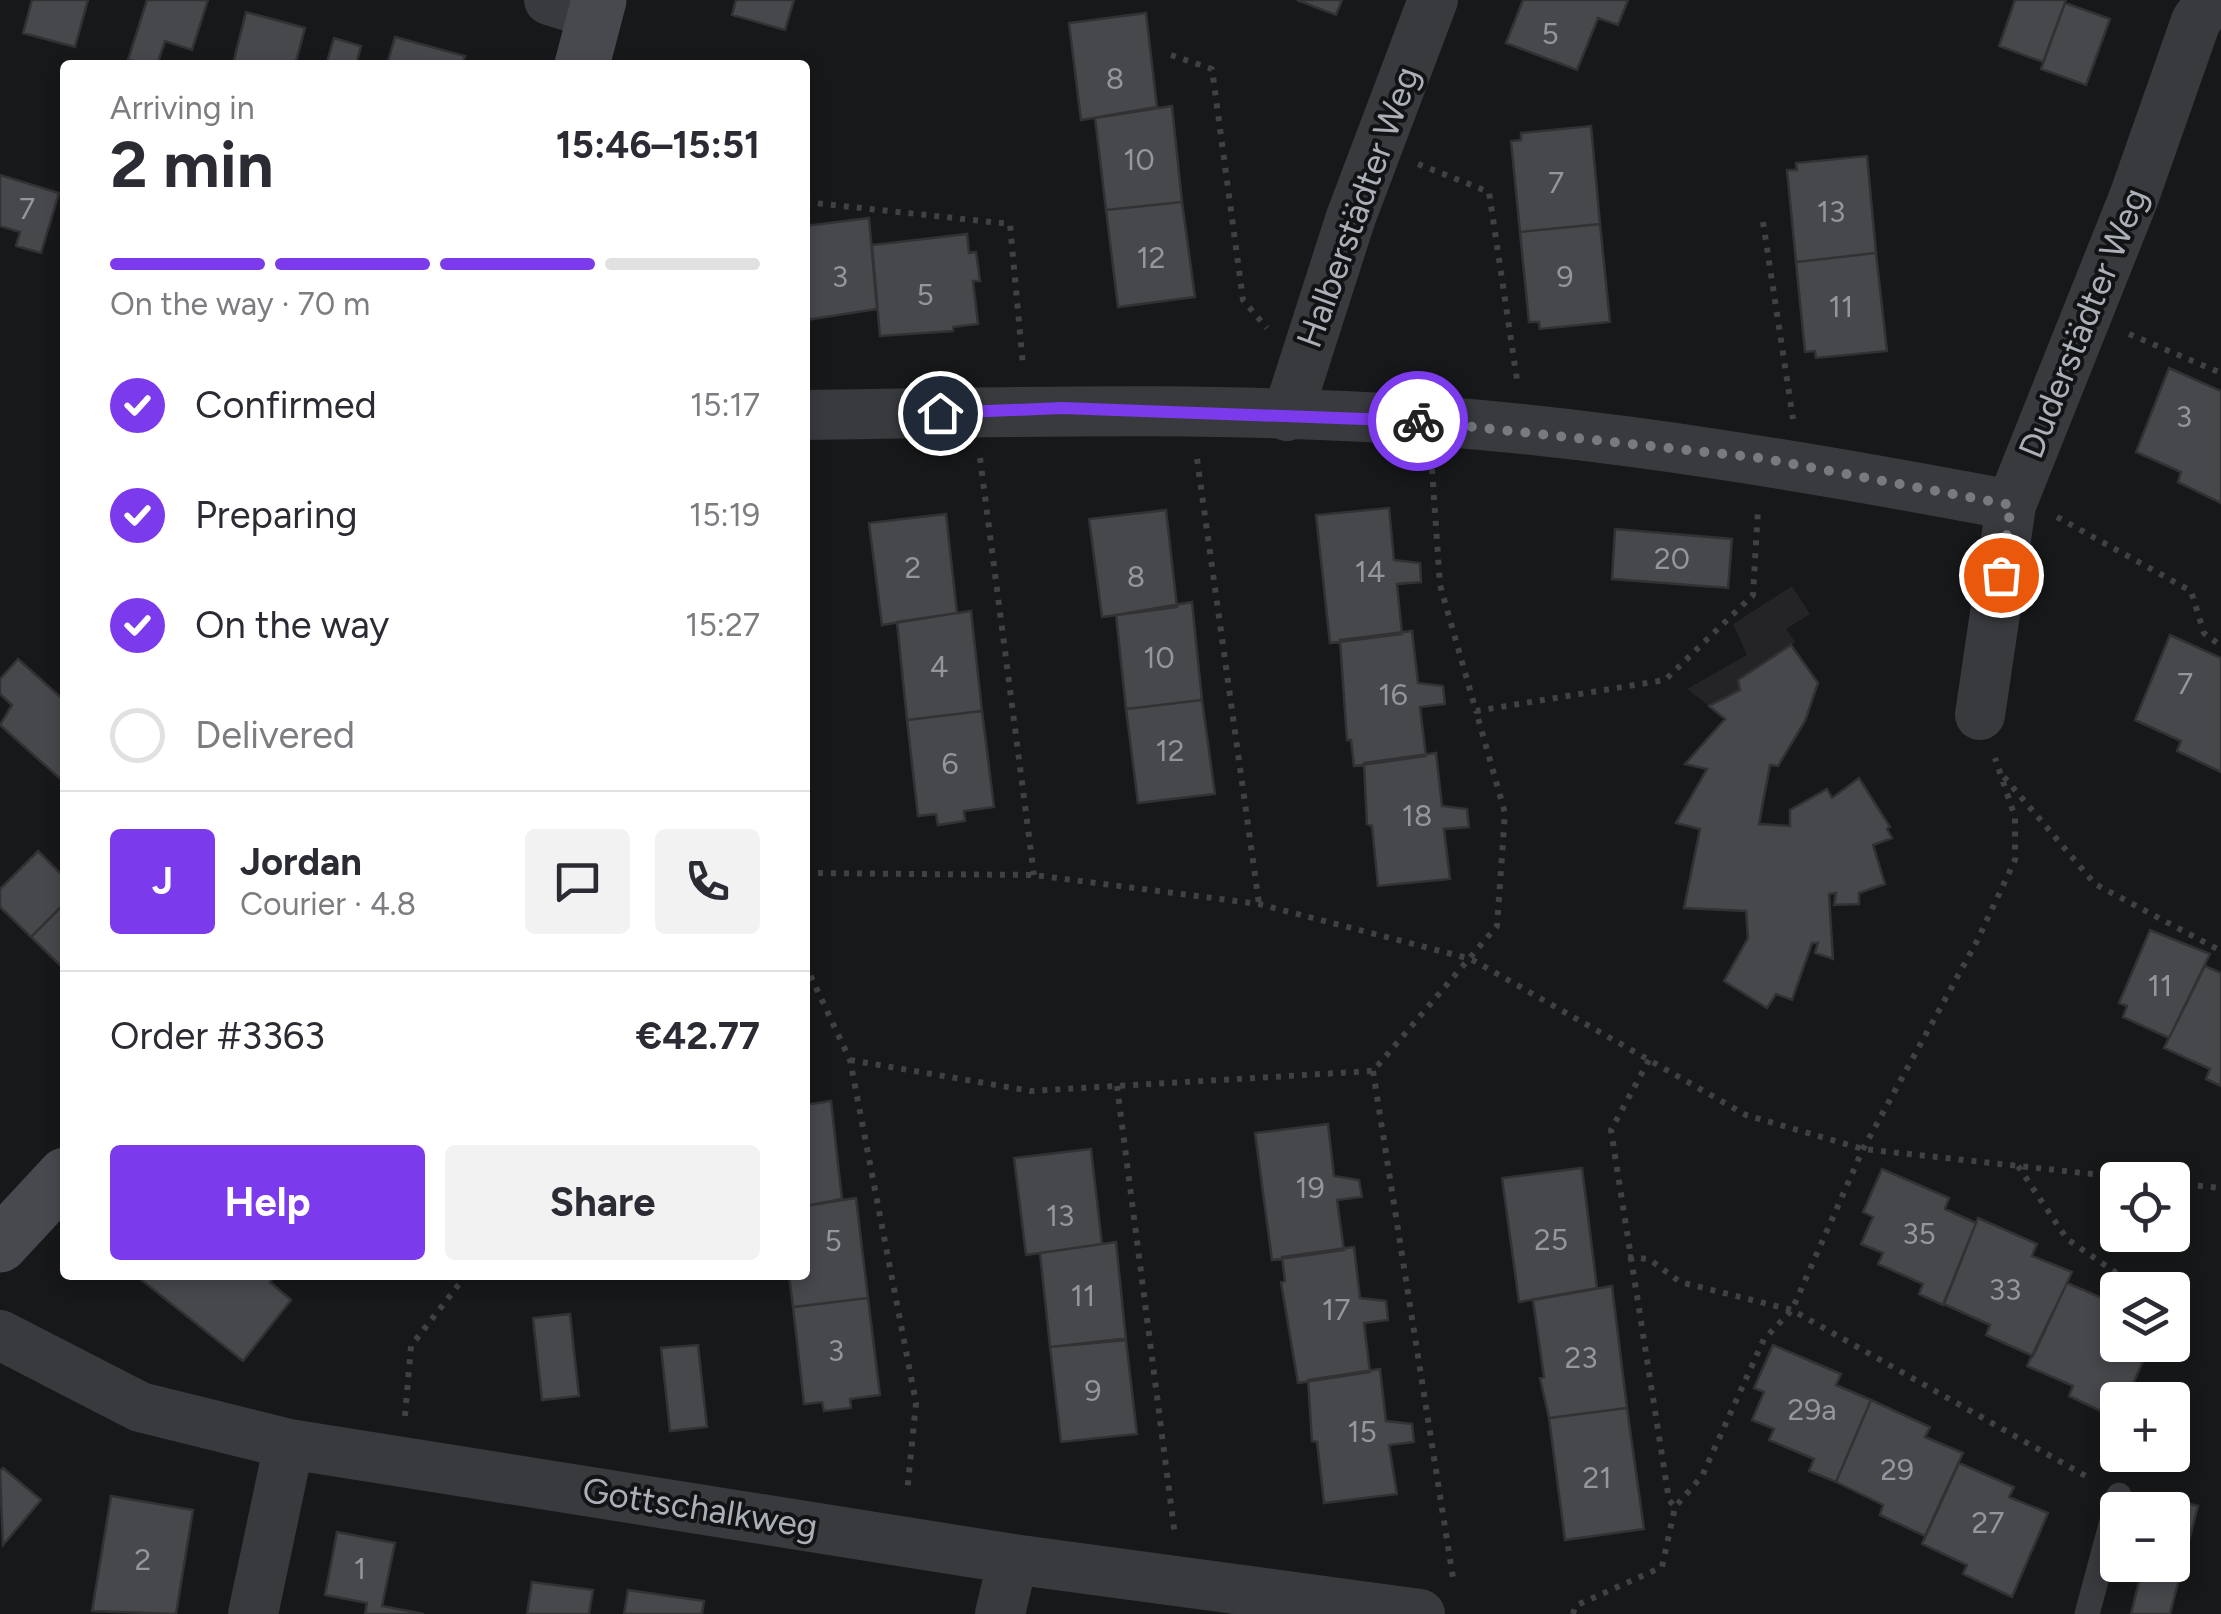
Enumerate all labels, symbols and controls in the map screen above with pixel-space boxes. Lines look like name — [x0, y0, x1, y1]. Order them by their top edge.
house number: 5 — [1541, 15, 1559, 52]
house number: 8 — [1106, 60, 1124, 97]
street label: Halberstädter Weg — [1288, 61, 1428, 353]
text: Arriving in — [110, 89, 255, 127]
text: 15:46–15:51 — [556, 122, 760, 168]
text: 2 min — [110, 125, 274, 203]
house number: 10 — [1123, 141, 1155, 178]
house number: 7 — [1548, 164, 1564, 201]
street label: Duderstädter Weg — [2010, 182, 2156, 464]
house number: 7 — [19, 190, 35, 227]
house number: 13 — [1817, 193, 1845, 230]
house number: 12 — [1136, 239, 1166, 276]
house number: 3 — [832, 258, 848, 295]
house number: 9 — [1557, 258, 1573, 295]
house number: 5 — [916, 276, 934, 313]
text: On the way · 70 m — [110, 285, 370, 323]
house number: 11 — [1829, 288, 1853, 325]
pin — [898, 371, 983, 456]
courier — [1368, 371, 1468, 471]
icon: check — [110, 378, 165, 433]
text: Confirmed — [195, 382, 377, 428]
text: 15:17 — [690, 386, 760, 424]
icon: home — [913, 386, 968, 441]
icon: bike — [1391, 394, 1446, 449]
house number: 3 — [2176, 398, 2192, 435]
icon: check — [110, 488, 165, 543]
text: Preparing — [195, 492, 357, 538]
text: 15:19 — [689, 496, 760, 534]
pin — [1959, 533, 2044, 618]
house number: 20 — [1654, 540, 1690, 577]
icon: bag — [1974, 548, 2029, 603]
house number: 2 — [905, 549, 921, 586]
house number: 14 — [1354, 553, 1386, 590]
house number: 8 — [1127, 558, 1145, 595]
icon: check — [110, 598, 165, 653]
text: On the way — [195, 602, 389, 648]
text: 15:27 — [685, 606, 760, 644]
house number: 10 — [1143, 639, 1175, 676]
house number: 4 — [930, 648, 948, 685]
house number: 7 — [2177, 665, 2193, 702]
house number: 16 — [1378, 676, 1408, 713]
text: Delivered — [195, 712, 355, 758]
house number: 12 — [1155, 732, 1185, 769]
house number: 6 — [942, 745, 959, 782]
house number: 18 — [1402, 797, 1432, 834]
button: chat — [525, 829, 630, 934]
button: phone — [655, 829, 760, 934]
text: Jordan — [240, 839, 362, 885]
text: J — [152, 858, 173, 904]
text: Courier · 4.8 — [240, 885, 416, 923]
house number: 11 — [2148, 967, 2172, 1004]
text: Order #3363 — [110, 1013, 325, 1059]
text: €42.77 — [636, 1013, 760, 1059]
button: Help — [110, 1145, 425, 1260]
button: Share — [445, 1145, 760, 1260]
map controls — [2100, 1162, 2190, 1582]
button: locate — [2100, 1162, 2190, 1252]
house number: 19 — [1295, 1169, 1325, 1206]
house number: 13 — [1046, 1197, 1074, 1234]
house number: 35 — [1902, 1215, 1936, 1252]
house number: 25 — [1534, 1221, 1568, 1258]
house number: 5 — [824, 1222, 842, 1259]
house number: 33 — [1989, 1271, 2021, 1308]
button: layers — [2100, 1272, 2190, 1362]
house number: 11 — [1071, 1277, 1095, 1314]
house number: 17 — [1322, 1291, 1350, 1328]
house number: 3 — [828, 1332, 844, 1369]
house number: 23 — [1564, 1339, 1598, 1376]
house number: 9 — [1085, 1372, 1101, 1409]
button: + — [2100, 1382, 2190, 1472]
house number: 29a — [1787, 1391, 1837, 1428]
house number: 15 — [1347, 1413, 1377, 1450]
house number: 29 — [1880, 1451, 1914, 1488]
house number: 21 — [1582, 1459, 1612, 1496]
street label: Gottschalkweg — [579, 1469, 821, 1547]
button: − — [2100, 1492, 2190, 1582]
house number: 27 — [1972, 1504, 2004, 1541]
house number: 2 — [135, 1541, 151, 1578]
house number: 1 — [354, 1550, 366, 1587]

